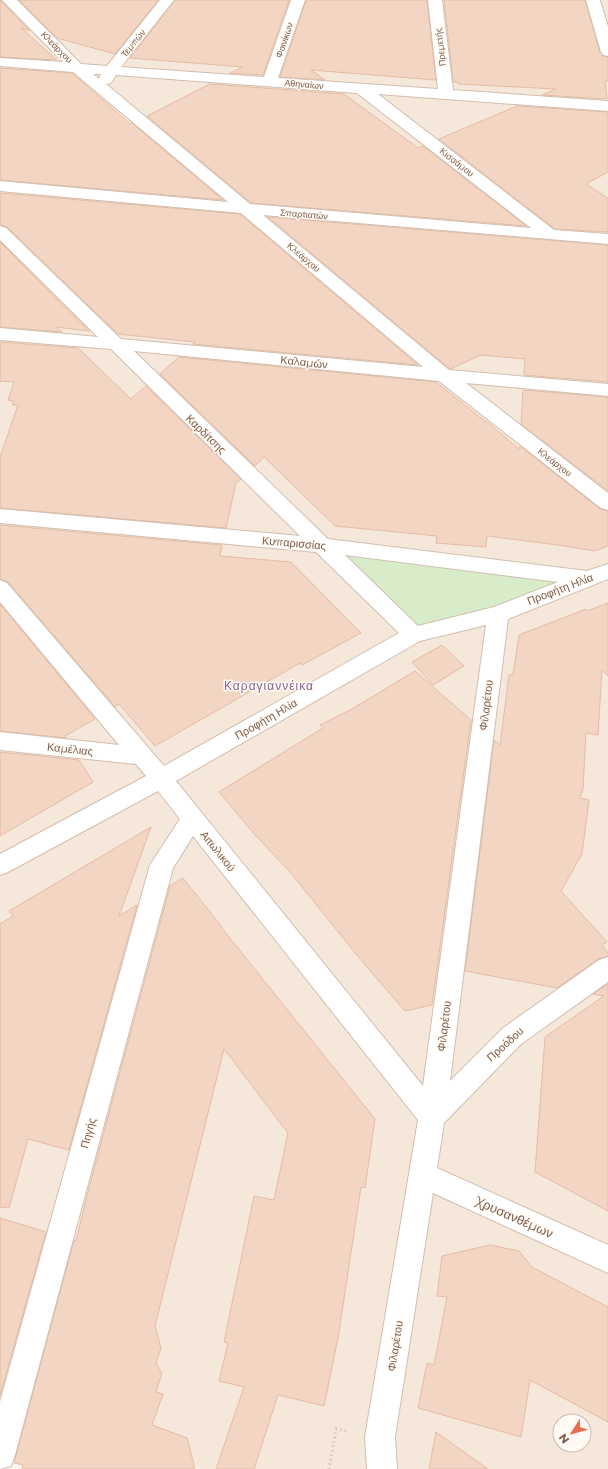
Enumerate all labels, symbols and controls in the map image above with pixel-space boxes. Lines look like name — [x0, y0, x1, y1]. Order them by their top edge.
street label: Φοινίκων — [273, 20, 295, 59]
street label: Τεμπών — [118, 26, 148, 59]
street label: Πρεμετής — [432, 27, 448, 67]
street label: Κλεάρχου — [39, 29, 75, 65]
street label: Αθηναίων — [284, 77, 325, 91]
street label: Κισσάμου — [438, 145, 476, 179]
street label: Σπαρτιατών — [280, 206, 329, 222]
street label: Κλεάρχου — [285, 240, 323, 274]
street label: Καλαμών — [280, 353, 329, 371]
street label: Καρδίτσης — [183, 411, 229, 457]
street label: Κλεάρχου — [536, 445, 574, 479]
street label: Κυπαρισσίας — [261, 533, 327, 553]
street label: Προφήτη Ηλία — [525, 570, 596, 608]
district label: Καραγιαννέικα — [224, 678, 314, 693]
street label: Φιλαρέτου — [476, 679, 496, 731]
street label: Προφήτη Ηλία — [232, 695, 300, 742]
street label: Καμέλιας — [46, 740, 94, 758]
street label: Αιτωλικού — [197, 828, 239, 874]
street label: Φιλαρέτου — [434, 1000, 454, 1052]
street label: Προόδου — [484, 1024, 526, 1064]
street label: Πηγής — [77, 1116, 99, 1150]
street label: Χρυσανθέμων — [472, 1192, 556, 1241]
street label: Φιλαρέτου — [384, 1320, 406, 1372]
north arrow — [552, 1413, 592, 1453]
text: N — [556, 1431, 572, 1447]

